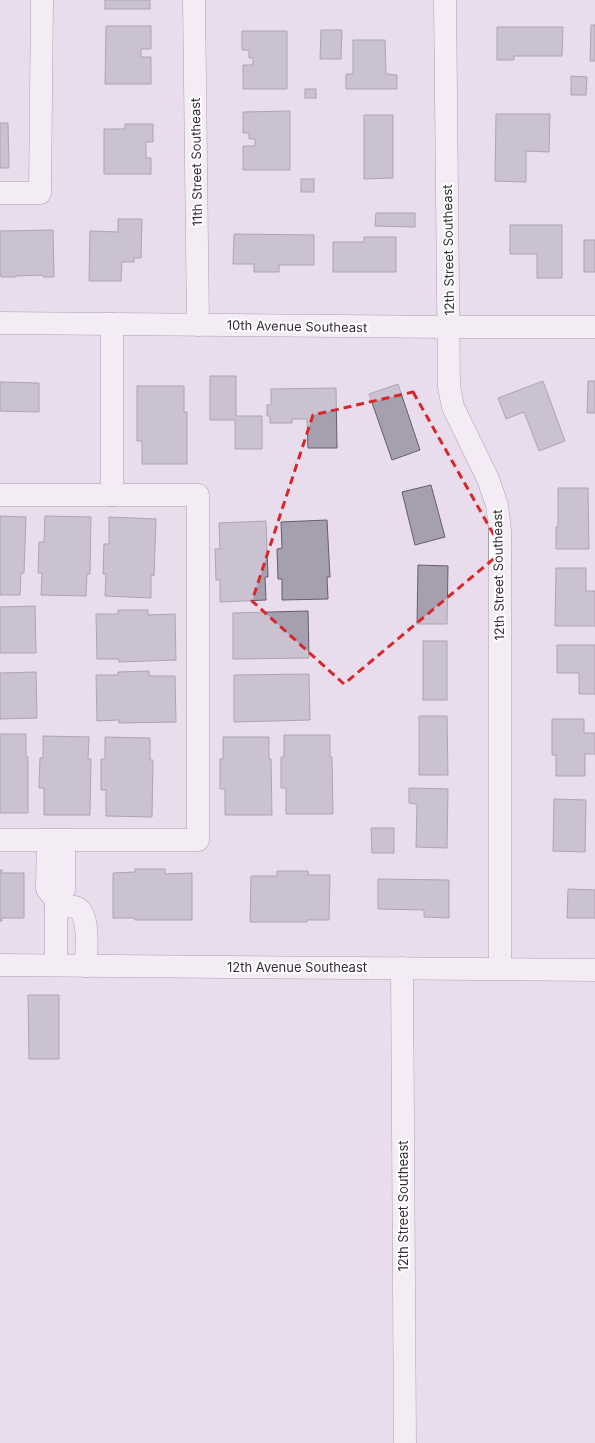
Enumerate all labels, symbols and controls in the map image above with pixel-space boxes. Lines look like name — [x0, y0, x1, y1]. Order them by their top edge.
street label: 11th Street Southeast — [187, 98, 205, 226]
street label: 12th Street Southeast — [439, 184, 457, 316]
street label: 10th Avenue Southeast — [227, 317, 367, 335]
street label: 12th Street Southeast — [489, 509, 507, 641]
street label: 12th Avenue Southeast — [227, 959, 367, 975]
street label: 12th Street Southeast — [395, 1140, 411, 1272]

